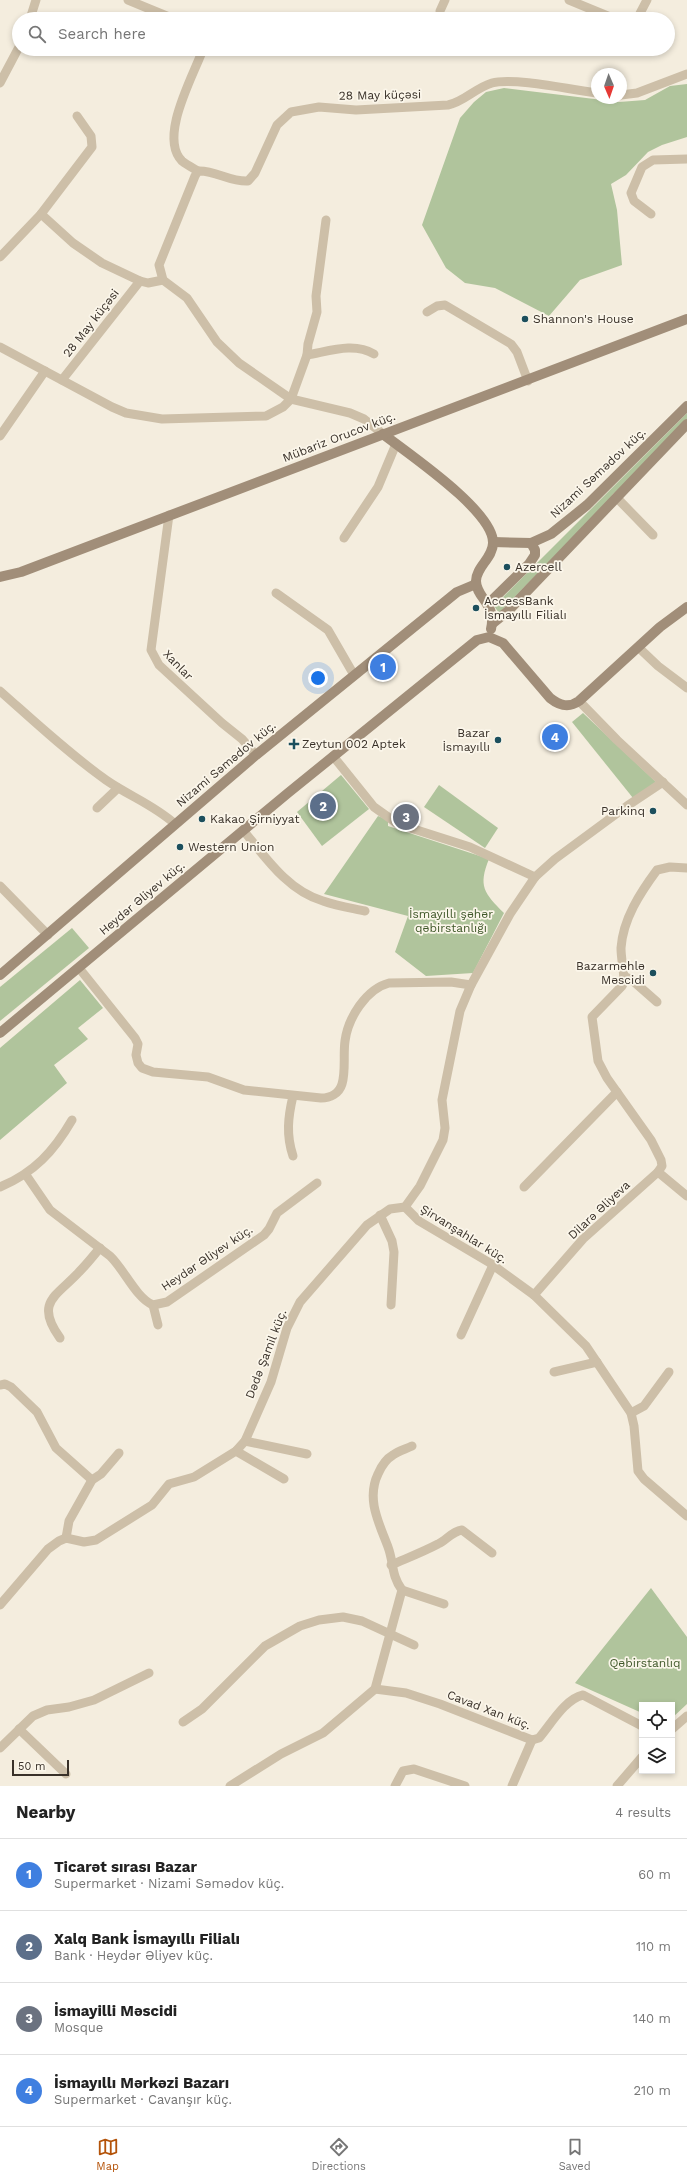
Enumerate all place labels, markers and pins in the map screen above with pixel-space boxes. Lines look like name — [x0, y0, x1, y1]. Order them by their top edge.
place label: Shannon's House — [533, 312, 634, 326]
marker: Shannon's House — [520, 314, 530, 324]
place label: Azercell — [515, 560, 562, 574]
marker: Azercell — [502, 562, 512, 572]
place label: AccessBank İsmayıllı Filialı — [484, 594, 567, 622]
marker: AccessBank İsmayıllı Filialı — [471, 603, 481, 613]
pin: 1 — [370, 652, 396, 682]
pin: 4 — [542, 722, 568, 752]
place label: Bazar İsmayıllı — [442, 726, 490, 754]
marker: Bazar İsmayıllı — [493, 735, 503, 745]
place label: Zeytun 002 Aptek — [302, 737, 406, 751]
marker: Zeytun 002 Aptek — [289, 739, 299, 749]
pin: 2 — [310, 791, 336, 821]
pin: 3 — [393, 802, 419, 832]
place label: Parkinq — [601, 804, 645, 818]
marker: Parkinq — [648, 806, 658, 816]
place label: Kakao Şirniyyat — [210, 812, 299, 826]
marker: Kakao Şirniyyat — [197, 814, 207, 824]
place label: Western Union — [188, 840, 274, 854]
marker: Western Union — [175, 842, 185, 852]
place label: Bazarməhlə Məscidi — [576, 959, 645, 987]
marker: Bazarməhlə Məscidi — [648, 968, 658, 978]

